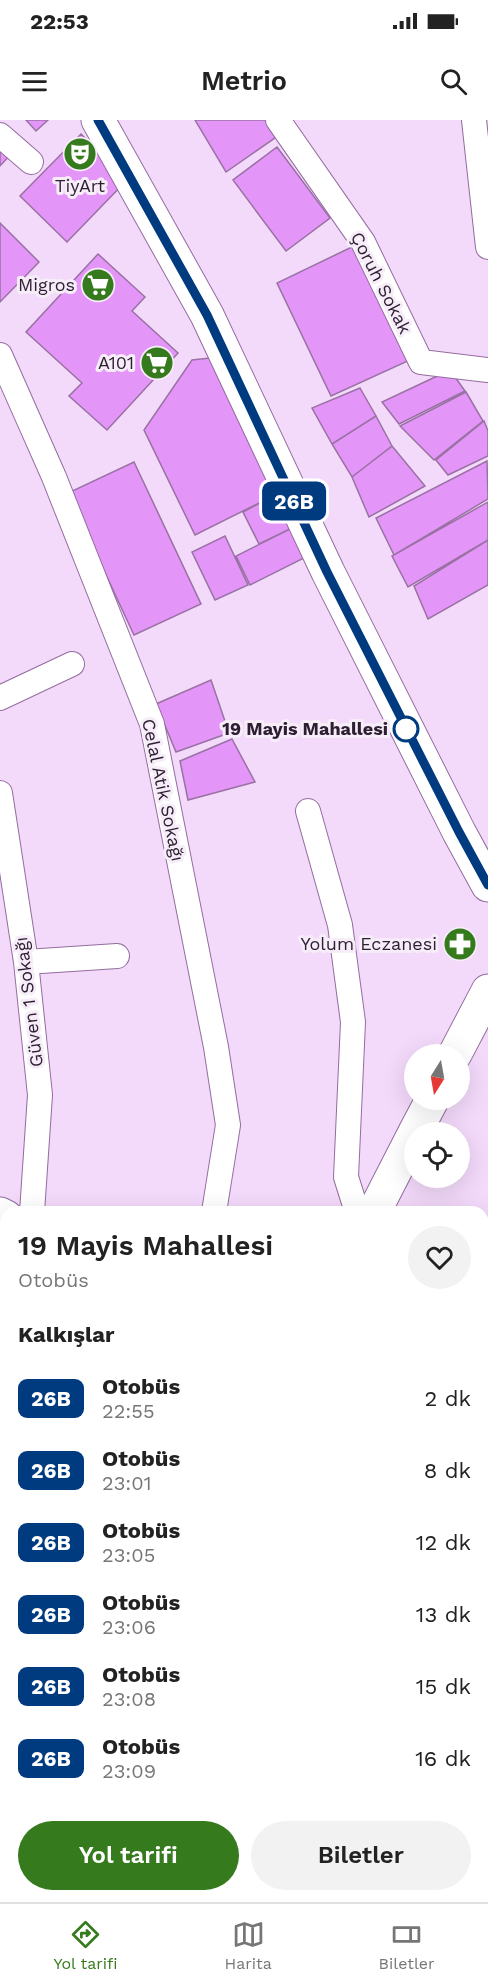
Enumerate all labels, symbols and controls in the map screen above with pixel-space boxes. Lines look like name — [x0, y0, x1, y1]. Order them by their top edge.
text: 22:53 — [30, 9, 89, 34]
icon: menu — [18, 65, 51, 98]
text: Metrio — [201, 65, 287, 97]
icon: search — [437, 65, 470, 98]
theatre icon: TiyArt — [62, 136, 98, 172]
place label: TiyArt — [55, 175, 106, 196]
street label: Çoruh Sokak — [347, 228, 416, 337]
supermarket icon: Migros — [80, 267, 116, 303]
place label: Migros — [18, 274, 75, 295]
supermarket icon: A101 — [139, 345, 175, 381]
place label: A101 — [98, 352, 134, 373]
line badge: 26B — [260, 482, 328, 520]
text: 26B — [274, 489, 314, 514]
marker: 19 Mayis Mahallesi — [393, 716, 419, 742]
street label: Celal Atik Sokağı — [138, 717, 189, 863]
place label: 19 Mayis Mahallesi — [222, 718, 388, 739]
pharmacy icon: Yolum Eczanesi — [442, 926, 478, 962]
place label: Yolum Eczanesi — [300, 933, 437, 954]
street label: Güven 1 Sokağı — [10, 936, 47, 1068]
north arrow — [404, 1044, 470, 1110]
map controls — [404, 1044, 470, 1188]
button: locate — [404, 1122, 470, 1188]
button: heart — [408, 1226, 471, 1289]
text: 19 Mayis Mahallesi — [18, 1229, 273, 1262]
text: Otobüs — [18, 1268, 89, 1292]
text: Kalkışlar — [18, 1322, 114, 1347]
text: Otobüs — [102, 1374, 180, 1399]
text: 26B — [31, 1386, 71, 1411]
text: 2 dk — [424, 1386, 471, 1411]
text: 22:55 — [102, 1399, 155, 1423]
text: Otobüs — [102, 1446, 180, 1471]
text: 26B — [31, 1458, 71, 1483]
text: 8 dk — [424, 1458, 471, 1483]
text: 23:01 — [102, 1471, 151, 1495]
text: Otobüs — [102, 1518, 180, 1543]
text: 26B — [31, 1530, 71, 1555]
text: 12 dk — [416, 1530, 471, 1555]
text: 23:05 — [102, 1543, 155, 1567]
text: Otobüs — [102, 1590, 180, 1615]
text: 26B — [31, 1602, 71, 1627]
text: 13 dk — [416, 1602, 471, 1627]
text: 23:06 — [102, 1615, 156, 1639]
text: Otobüs — [102, 1662, 180, 1687]
text: 26B — [31, 1674, 71, 1699]
text: 15 dk — [416, 1674, 471, 1699]
text: 23:08 — [102, 1687, 156, 1711]
text: Otobüs — [102, 1734, 180, 1759]
text: 26B — [31, 1746, 71, 1771]
text: 16 dk — [415, 1746, 471, 1771]
text: 23:09 — [102, 1759, 156, 1783]
button: Yol tarifi — [18, 1821, 239, 1890]
button: Biletler — [251, 1821, 471, 1890]
tab: Yol tarifi — [53, 1918, 118, 1973]
tab: Harita — [224, 1918, 272, 1973]
tab: Biletler — [379, 1918, 435, 1973]

